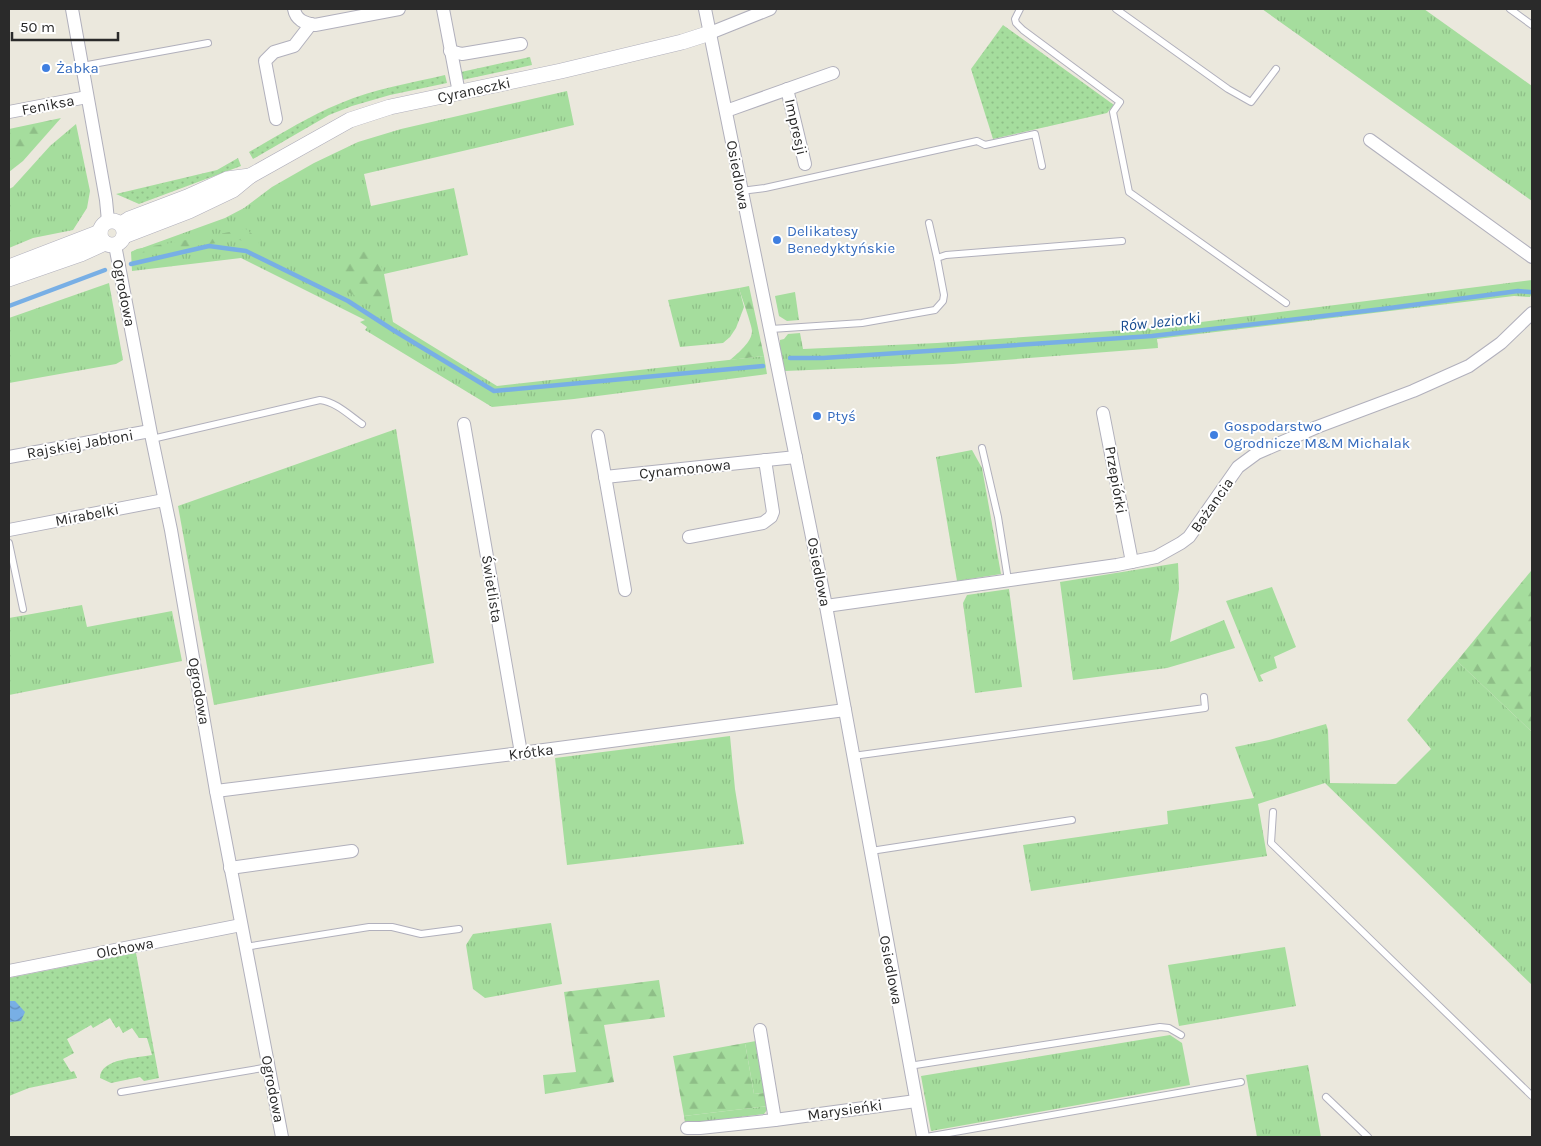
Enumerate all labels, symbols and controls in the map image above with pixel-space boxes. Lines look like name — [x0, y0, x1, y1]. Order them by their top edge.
scale bar — [12, 10, 119, 42]
text: 50 m — [20, 18, 55, 36]
place label: Żabka — [56, 59, 99, 77]
marker: Żabka — [40, 62, 52, 74]
street label: Cyraneczki — [436, 73, 512, 107]
street label: Feniksa — [20, 91, 76, 119]
street label: Impresji — [781, 97, 811, 157]
street label: Osiedlowa — [722, 139, 754, 211]
place label: Delikatesy Benedyktyńskie — [787, 222, 895, 257]
marker: Delikatesy Benedyktyńskie — [771, 234, 783, 246]
street label: Ogrodowa — [109, 258, 139, 328]
water label: Rów Jeziorki — [1119, 308, 1201, 335]
place label: Ptyś — [827, 407, 856, 425]
marker: Ptyś — [811, 410, 823, 422]
place label: Gospodarstwo Ogrodnicze M&M Michalak — [1224, 417, 1410, 452]
street label: Rajskiej Jabłoni — [25, 426, 135, 462]
marker: Gospodarstwo Ogrodnicze M&M Michalak — [1208, 429, 1220, 441]
street label: Przepiórki — [1101, 445, 1131, 515]
street label: Cynamonowa — [638, 455, 732, 483]
street label: Bażancia — [1187, 474, 1237, 536]
street label: Mirabelki — [54, 500, 120, 530]
street label: Osiedlowa — [803, 536, 835, 608]
street label: Świetlista — [478, 554, 506, 624]
street label: Ogrodowa — [184, 656, 214, 726]
street label: Krótka — [508, 740, 554, 764]
street label: Olchowa — [95, 934, 155, 962]
street label: Osiedlowa — [875, 934, 907, 1006]
street label: Ogrodowa — [258, 1054, 288, 1124]
street label: Marysieńki — [806, 1096, 884, 1124]

